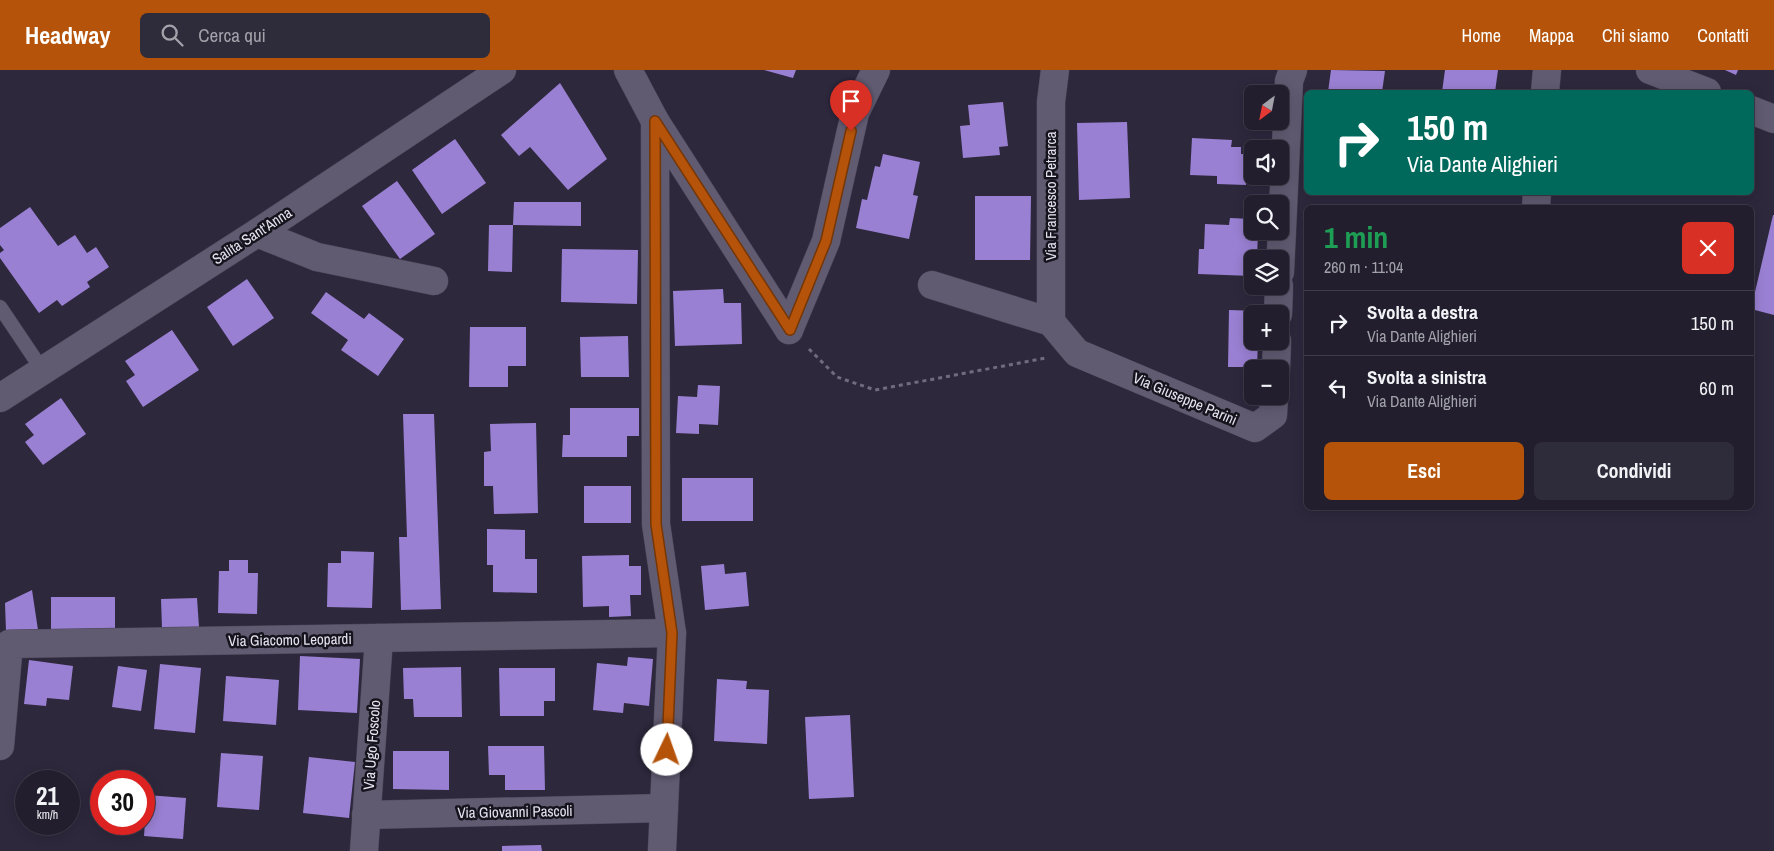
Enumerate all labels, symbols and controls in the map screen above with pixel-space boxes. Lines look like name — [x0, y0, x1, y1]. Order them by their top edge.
search box — [140, 13, 490, 58]
text: Headway — [25, 19, 110, 51]
icon: search — [158, 21, 186, 49]
text: Cerca qui — [198, 22, 266, 48]
text: Home — [1462, 23, 1501, 48]
text: Mappa — [1529, 23, 1574, 48]
text: Chi siamo — [1602, 23, 1669, 48]
text: Contatti — [1697, 23, 1749, 48]
pin — [830, 80, 872, 131]
north arrow — [1244, 85, 1289, 130]
map controls — [1244, 85, 1289, 405]
icon: arrive — [837, 87, 865, 115]
text: 150 m — [1407, 104, 1488, 151]
icon: right — [1324, 110, 1389, 175]
street label: Via Francesco Petrarca — [1040, 131, 1061, 261]
button: sound — [1244, 140, 1289, 185]
text: Via Dante Alighieri — [1407, 149, 1558, 179]
button: search — [1244, 195, 1289, 240]
street label: Salita Sant'Anna — [208, 202, 296, 269]
text: 1 min — [1324, 217, 1388, 257]
button: close — [1682, 222, 1734, 274]
button: layers — [1244, 250, 1289, 295]
text: 260 m · 11:04 — [1324, 256, 1403, 278]
text: Svolta a destra — [1367, 299, 1478, 325]
button: + — [1244, 305, 1289, 350]
icon: right — [1324, 309, 1352, 337]
text: 150 m — [1691, 310, 1734, 336]
text: Via Dante Alighieri — [1367, 325, 1477, 347]
button: − — [1244, 360, 1289, 405]
text: Svolta a sinistra — [1367, 364, 1487, 390]
street label: Via Giuseppe Parini — [1130, 367, 1241, 430]
icon: left — [1324, 374, 1352, 402]
text: 60 m — [1699, 375, 1734, 401]
text: Via Dante Alighieri — [1367, 390, 1477, 412]
button: Esci — [1324, 442, 1524, 500]
button: Condividi — [1534, 442, 1734, 500]
street label: Via Giacomo Leopardi — [228, 628, 352, 651]
street label: Via Ugo Foscolo — [358, 699, 385, 791]
position arrow — [640, 723, 692, 775]
speed limit sign: 30 — [90, 770, 155, 835]
text: 21 — [36, 779, 59, 813]
street label: Via Giovanni Pascoli — [457, 800, 573, 823]
text: km/h — [37, 807, 58, 823]

